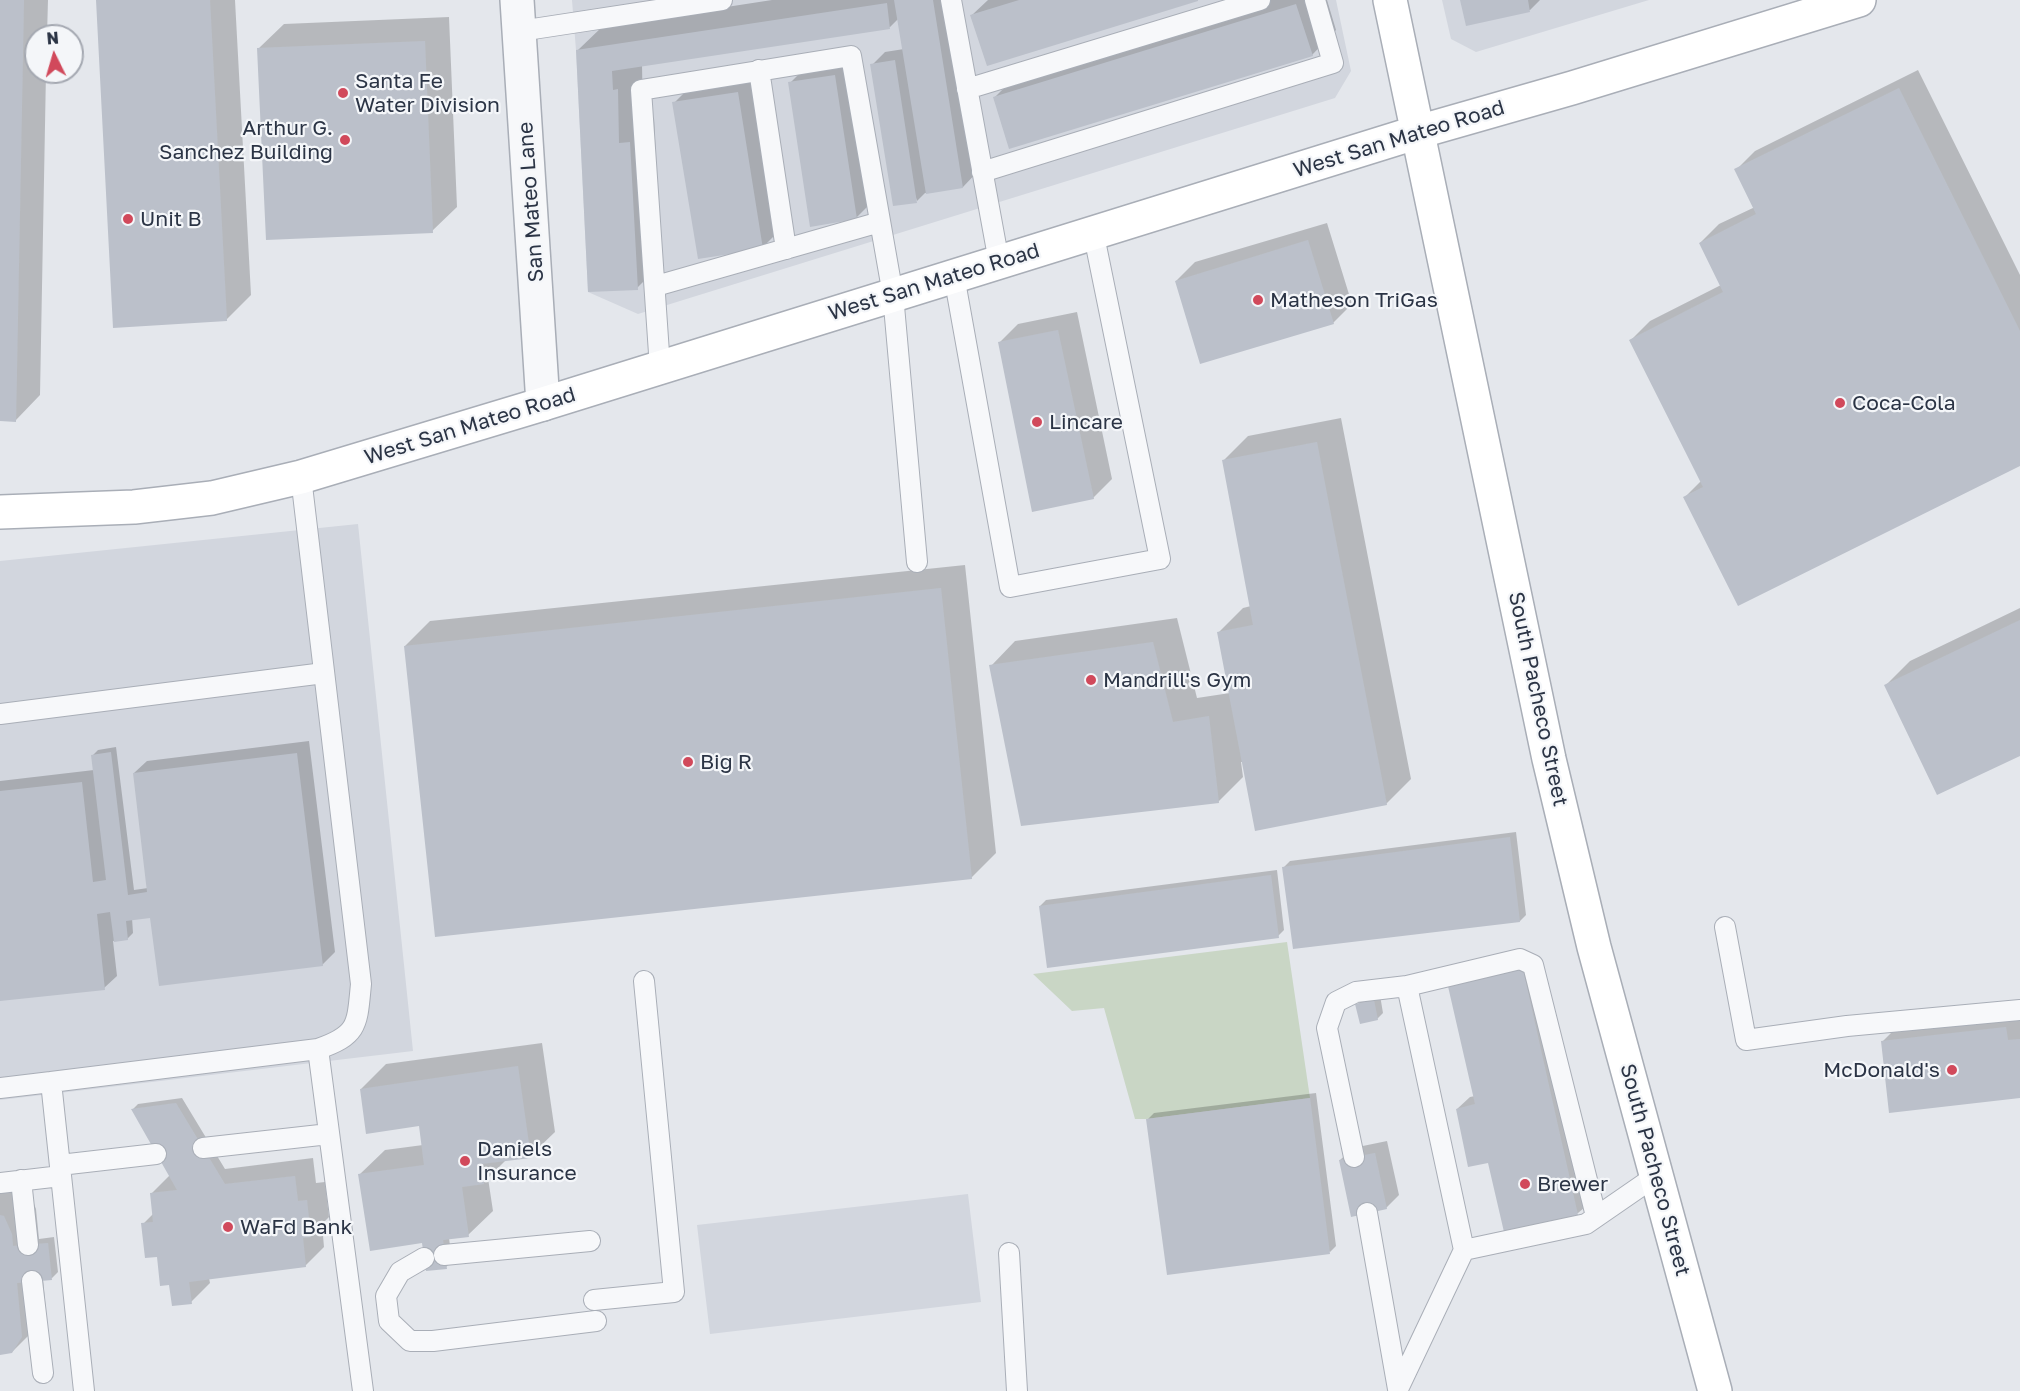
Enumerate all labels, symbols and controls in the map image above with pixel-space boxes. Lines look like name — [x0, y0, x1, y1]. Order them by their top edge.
north arrow — [24, 24, 84, 84]
text: N — [46, 28, 60, 49]
place label: Santa Fe Water Division — [355, 68, 500, 118]
marker: Santa Fe Water Division — [336, 86, 350, 100]
street label: West San Mateo Road — [1290, 95, 1508, 183]
place label: Arthur G. Sanchez Building — [159, 115, 333, 165]
street label: San Mateo Lane — [513, 121, 549, 283]
marker: Arthur G. Sanchez Building — [338, 133, 352, 147]
place label: Unit B — [140, 206, 202, 232]
marker: Unit B — [121, 212, 135, 226]
street label: West San Mateo Road — [825, 238, 1043, 326]
place label: Matheson TriGas — [1270, 287, 1438, 313]
marker: Matheson TriGas — [1251, 293, 1265, 307]
street label: West San Mateo Road — [361, 382, 579, 470]
place label: Coca-Cola — [1852, 390, 1956, 416]
marker: Coca-Cola — [1833, 396, 1847, 410]
place label: Lincare — [1049, 409, 1123, 435]
marker: Lincare — [1030, 415, 1044, 429]
street label: South Pacheco Street — [1503, 589, 1573, 809]
place label: Mandrill's Gym — [1103, 667, 1251, 693]
marker: Mandrill's Gym — [1084, 673, 1098, 687]
place label: Big R — [700, 749, 752, 775]
marker: Big R — [681, 755, 695, 769]
place label: McDonald's — [1823, 1057, 1940, 1083]
street label: South Pacheco Street — [1615, 1061, 1695, 1279]
marker: McDonald's — [1945, 1063, 1959, 1077]
place label: Daniels Insurance — [477, 1136, 577, 1186]
marker: Daniels Insurance — [458, 1154, 472, 1168]
place label: Brewer — [1537, 1171, 1608, 1197]
marker: Brewer — [1518, 1177, 1532, 1191]
place label: WaFd Bank — [240, 1214, 352, 1240]
marker: WaFd Bank — [221, 1220, 235, 1234]

